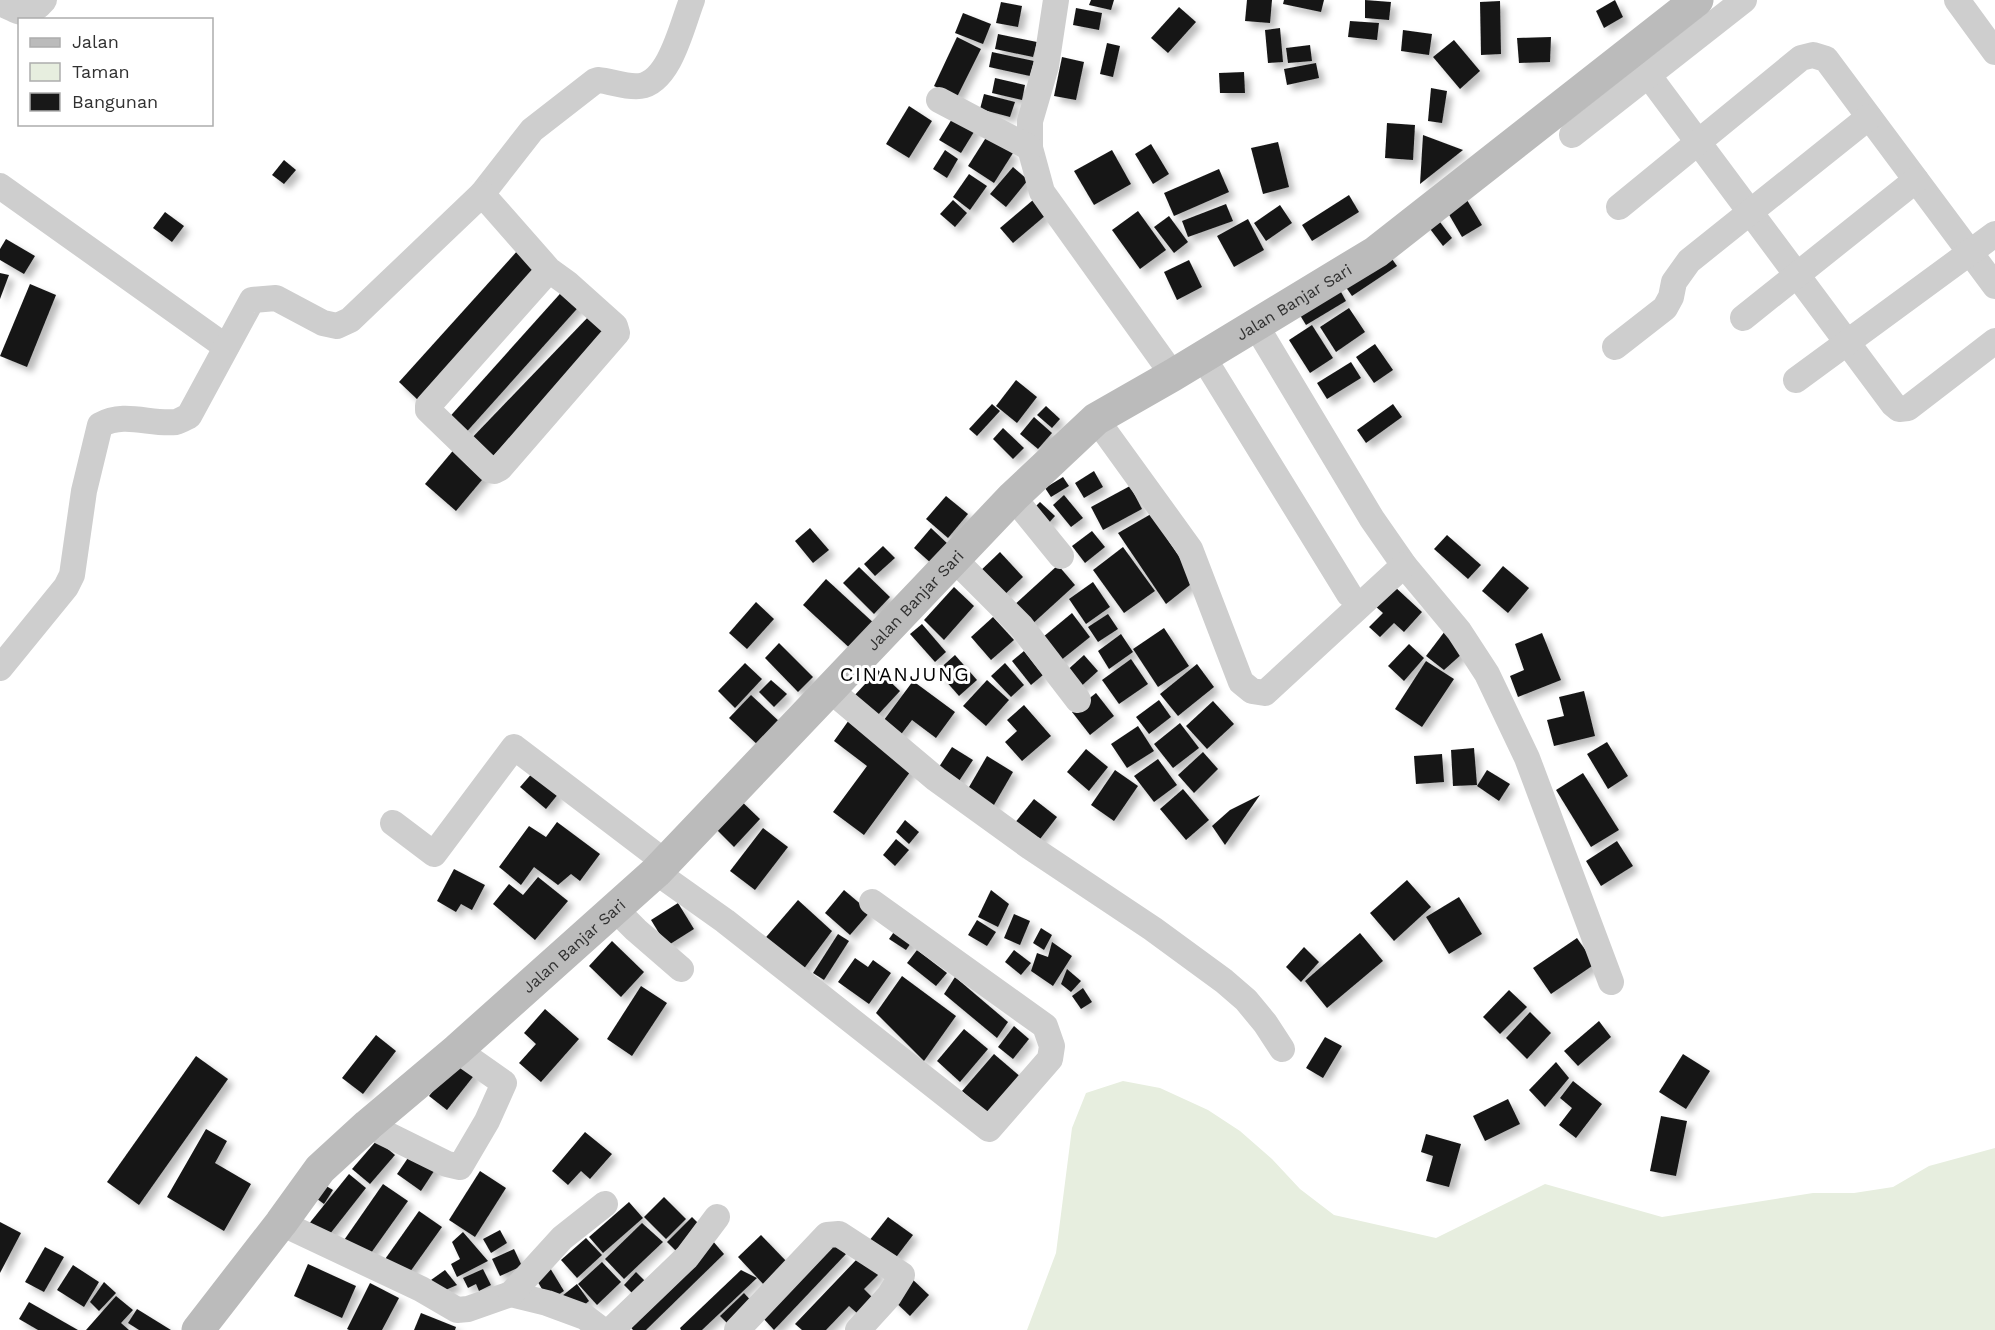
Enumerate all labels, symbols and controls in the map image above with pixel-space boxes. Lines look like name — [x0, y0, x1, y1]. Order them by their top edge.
legend — [18, 18, 213, 126]
text: Jalan — [72, 31, 119, 52]
text: Taman — [72, 61, 130, 82]
text: Bangunan — [72, 91, 158, 112]
street label: Jalan Banjar Sari — [1233, 260, 1355, 344]
street label: Jalan Banjar Sari — [863, 546, 967, 654]
district label: CINANJUNG — [840, 662, 970, 686]
street label: Jalan Banjar Sari — [518, 895, 629, 997]

